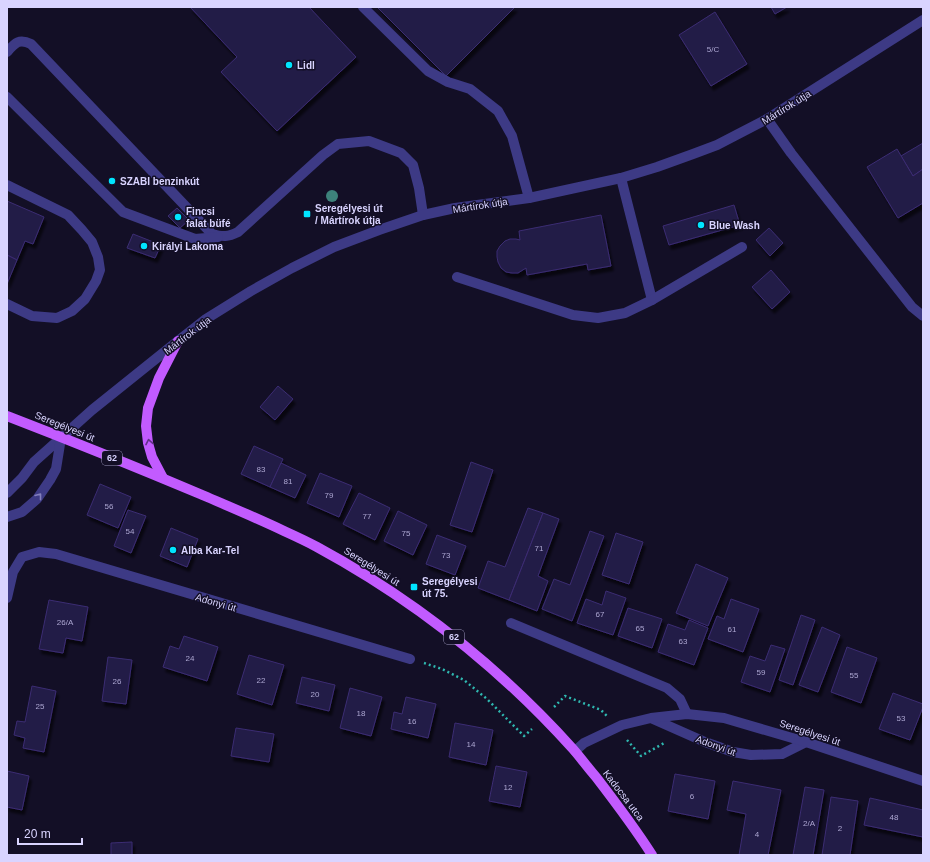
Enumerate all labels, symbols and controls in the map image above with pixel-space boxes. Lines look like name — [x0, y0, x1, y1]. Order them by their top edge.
house number: 5/C — [707, 45, 719, 54]
marker: Lidl — [284, 60, 294, 70]
place label: Lidl — [297, 60, 315, 71]
street label: Mártírok útja — [760, 88, 813, 127]
marker: SZABI benzinkút — [107, 176, 117, 186]
place label: SZABI benzinkút — [120, 176, 200, 187]
street label: Mártírok útja — [452, 196, 509, 215]
place label: Seregélyesi út / Mártírok útja — [315, 203, 383, 226]
place label: Fincsi falat büfé — [186, 206, 231, 229]
marker: Seregélyesi út / Mártírok útja — [302, 209, 312, 219]
marker: Fincsi falat büfé — [173, 212, 183, 222]
marker: Blue Wash — [696, 220, 706, 230]
place label: Blue Wash — [709, 220, 760, 231]
marker: Királyi Lakoma — [139, 241, 149, 251]
place label: Királyi Lakoma — [152, 241, 224, 252]
street label: Mártírok útja — [162, 314, 213, 357]
street label: Seregélyesi út — [33, 409, 96, 444]
one-way arrow — [145, 439, 153, 446]
road number: 62 — [102, 451, 122, 465]
house number: 83 — [257, 465, 266, 474]
house number: 81 — [284, 477, 293, 486]
house number: 79 — [325, 491, 334, 500]
one-way arrow — [34, 494, 41, 501]
house number: 56 — [105, 502, 114, 511]
house number: 77 — [363, 512, 372, 521]
house number: 54 — [126, 527, 135, 536]
house number: 75 — [402, 529, 411, 538]
house number: 71 — [535, 544, 544, 553]
marker: Alba Kar-Tel — [168, 545, 178, 555]
place label: Alba Kar-Tel — [181, 545, 239, 556]
street label: Seregélyesi út — [342, 545, 402, 588]
house number: 73 — [442, 551, 451, 560]
place label: Seregélyesi út 75. — [422, 576, 478, 599]
marker: Seregélyesi út 75. — [409, 582, 419, 592]
street label: Adonyi út — [194, 591, 238, 614]
house number: 67 — [596, 610, 605, 619]
house number: 26/A — [57, 618, 74, 627]
house number: 65 — [636, 624, 645, 633]
house number: 61 — [728, 625, 737, 634]
road number: 62 — [444, 630, 464, 644]
house number: 63 — [679, 637, 688, 646]
house number: 24 — [186, 654, 195, 663]
house number: 59 — [757, 668, 766, 677]
house number: 55 — [850, 671, 859, 680]
house number: 22 — [257, 676, 266, 685]
house number: 26 — [113, 677, 122, 686]
house number: 20 — [311, 690, 320, 699]
house number: 25 — [36, 702, 45, 711]
house number: 18 — [357, 709, 366, 718]
house number: 53 — [897, 714, 906, 723]
house number: 16 — [408, 717, 417, 726]
street label: Seregélyesi út — [778, 717, 842, 748]
street label: Adonyi út — [694, 733, 738, 758]
house number: 14 — [467, 740, 476, 749]
street label: Kadocsa utca — [601, 768, 646, 823]
house number: 12 — [504, 783, 513, 792]
house number: 6 — [690, 792, 695, 801]
house number: 48 — [890, 813, 899, 822]
house number: 2/A — [803, 819, 816, 828]
scale bar — [18, 820, 82, 846]
house number: 2 — [838, 824, 843, 833]
text: 20 m — [24, 827, 51, 841]
house number: 4 — [755, 830, 760, 839]

